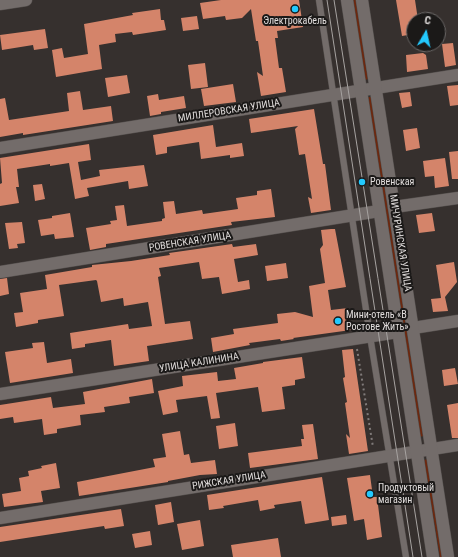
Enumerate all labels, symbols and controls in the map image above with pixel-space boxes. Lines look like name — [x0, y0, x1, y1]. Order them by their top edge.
marker: Электрокабель — [290, 4, 300, 14]
north arrow — [406, 12, 446, 52]
text: С — [424, 14, 432, 28]
place label: Электрокабель — [263, 15, 327, 27]
street label: МИЛЛЕРОВСКАЯ УЛИЦА — [177, 97, 281, 125]
place label: Ровенская — [370, 176, 414, 188]
marker: Ровенская — [357, 177, 367, 187]
street label: МИЧУРИНСКАЯ УЛИЦА — [386, 194, 414, 292]
street label: РОВЕНСКАЯ УЛИЦА — [148, 230, 232, 254]
place label: Мини-отель «В Ростове Жить» — [346, 309, 408, 332]
marker: Мини-отель «В Ростове Жить» — [333, 316, 343, 326]
street label: УЛИЦА КАЛИНИНА — [158, 351, 240, 375]
street label: РИЖСКАЯ УЛИЦА — [191, 469, 267, 493]
place label: Продуктовый магазин — [378, 482, 434, 506]
marker: Продуктовый магазин — [365, 489, 375, 499]

